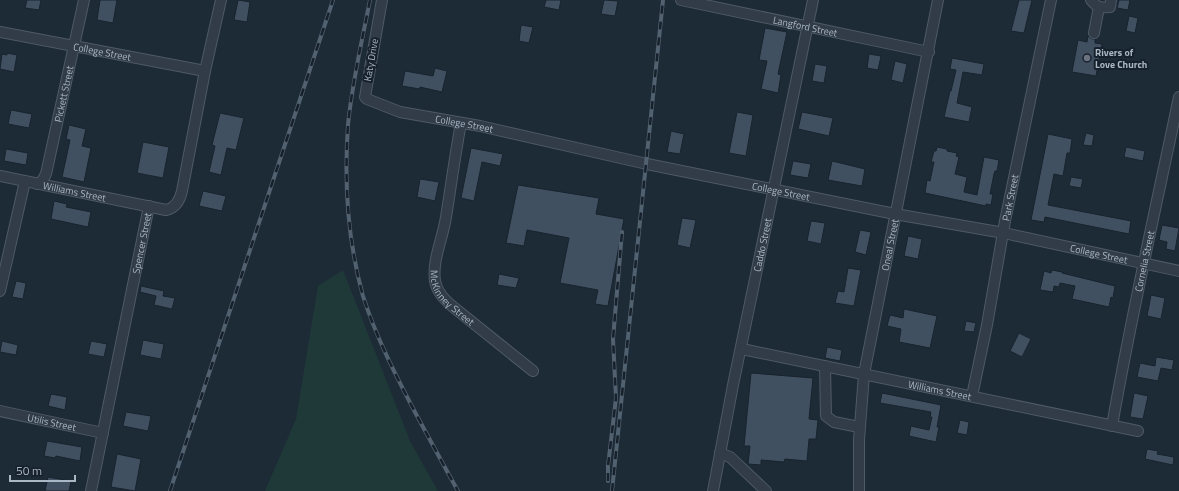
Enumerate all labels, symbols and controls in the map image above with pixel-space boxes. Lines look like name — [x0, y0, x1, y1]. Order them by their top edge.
street label: Langford Street — [772, 12, 839, 40]
street label: Katy Drive — [360, 37, 382, 83]
street label: College Street — [72, 39, 133, 64]
place label: Rivers of Love Church — [1095, 45, 1147, 72]
marker: Rivers of Love Church — [1082, 53, 1092, 63]
street label: Pickett Street — [50, 64, 77, 123]
street label: College Street — [434, 111, 495, 136]
street label: Park Street — [998, 172, 1022, 222]
street label: Williams Street — [42, 177, 108, 205]
street label: College Street — [751, 178, 812, 204]
street label: Spencer Street — [128, 211, 155, 275]
street label: Caddo Street — [749, 216, 775, 273]
street label: Oneal Street — [877, 217, 902, 272]
street label: Cornelia Street — [1130, 229, 1158, 293]
street label: College Street — [1069, 240, 1130, 267]
street label: McKinney Street — [427, 270, 478, 329]
street label: Williams Street — [907, 376, 973, 404]
street label: Utilis Street — [26, 410, 78, 435]
scale bar — [10, 457, 75, 483]
text: 50 m — [16, 461, 42, 480]

